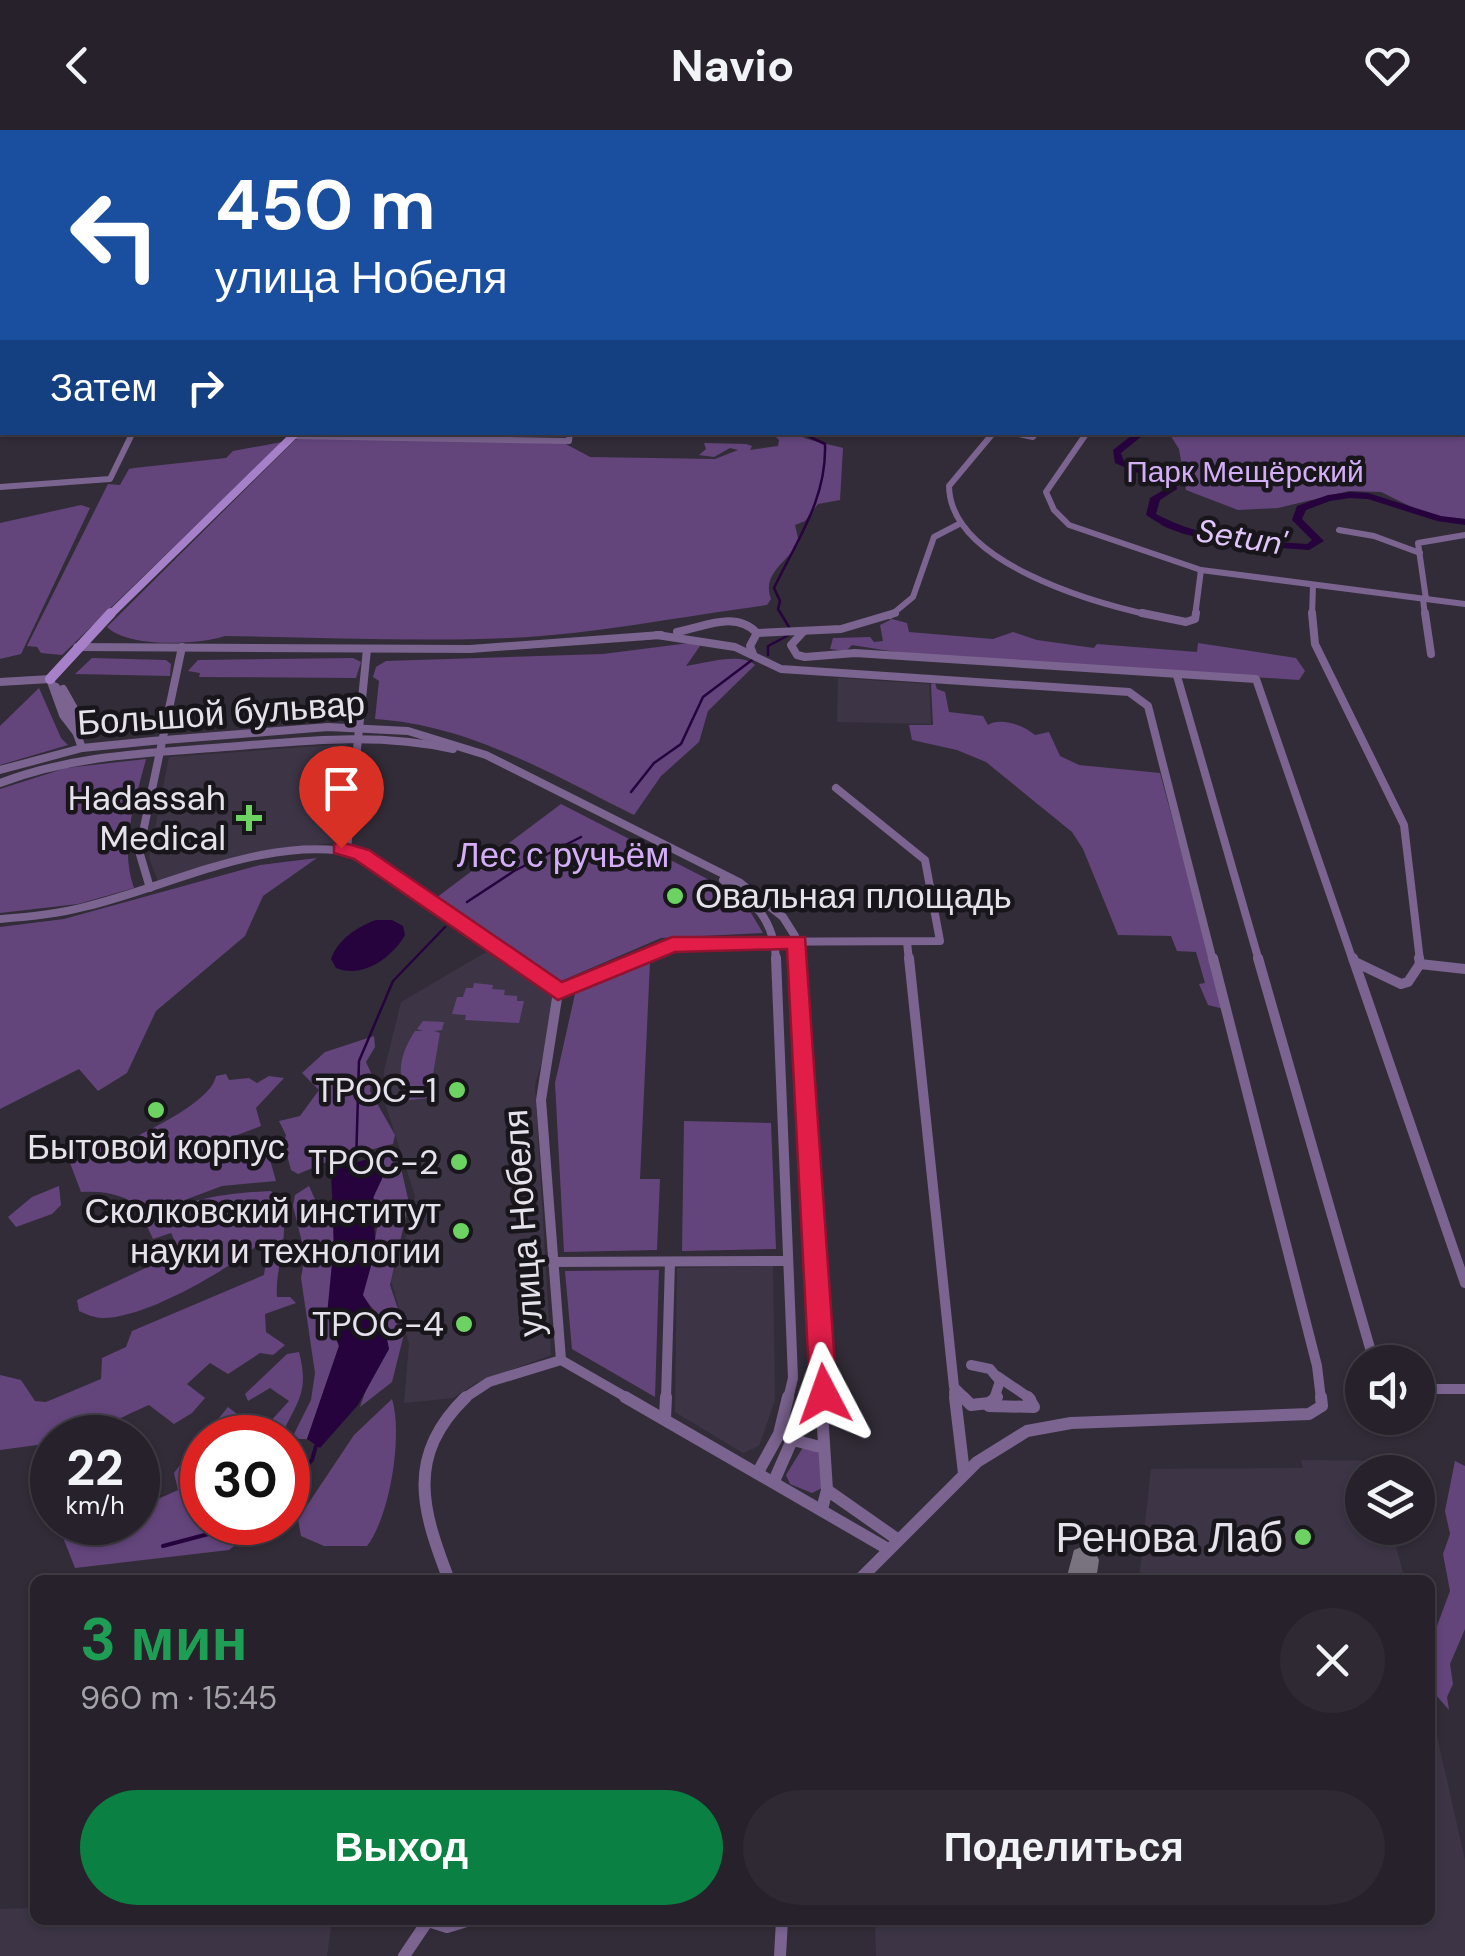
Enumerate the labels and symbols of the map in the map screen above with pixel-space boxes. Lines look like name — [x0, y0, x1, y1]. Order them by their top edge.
park label: Парк Мещёрский — [1126, 452, 1364, 491]
water label: Setun' — [1193, 509, 1290, 565]
street label: Большой бульвар — [75, 680, 367, 746]
pin — [299, 746, 384, 849]
place label: Hadassah Medical — [68, 775, 226, 861]
marker: Hadassah Medical — [236, 805, 262, 831]
park label: Лес с ручьём — [457, 832, 669, 878]
place label: Овальная площадь — [695, 873, 1012, 919]
marker: Овальная площадь — [664, 885, 686, 907]
place label: TPOC-1 — [315, 1067, 437, 1113]
marker: TPOC-1 — [446, 1079, 468, 1101]
marker: Бытовой корпус — [145, 1099, 167, 1121]
street label: улица Нобеля — [492, 1108, 554, 1338]
place label: Бытовой корпус — [27, 1124, 285, 1170]
place label: TPOC-2 — [308, 1139, 439, 1185]
marker: TPOC-2 — [448, 1151, 470, 1173]
place label: Сколковский институт науки и технологии — [84, 1188, 441, 1274]
marker: Сколковский институт науки и технологии — [450, 1220, 472, 1242]
place label: TPOC-4 — [312, 1301, 444, 1347]
marker: TPOC-4 — [453, 1313, 475, 1335]
position arrow — [772, 1342, 876, 1446]
speed limit sign: 30 — [180, 1415, 310, 1545]
place label: Ренова Лаб — [1056, 1510, 1283, 1565]
marker: Ренова Лаб — [1292, 1526, 1314, 1548]

